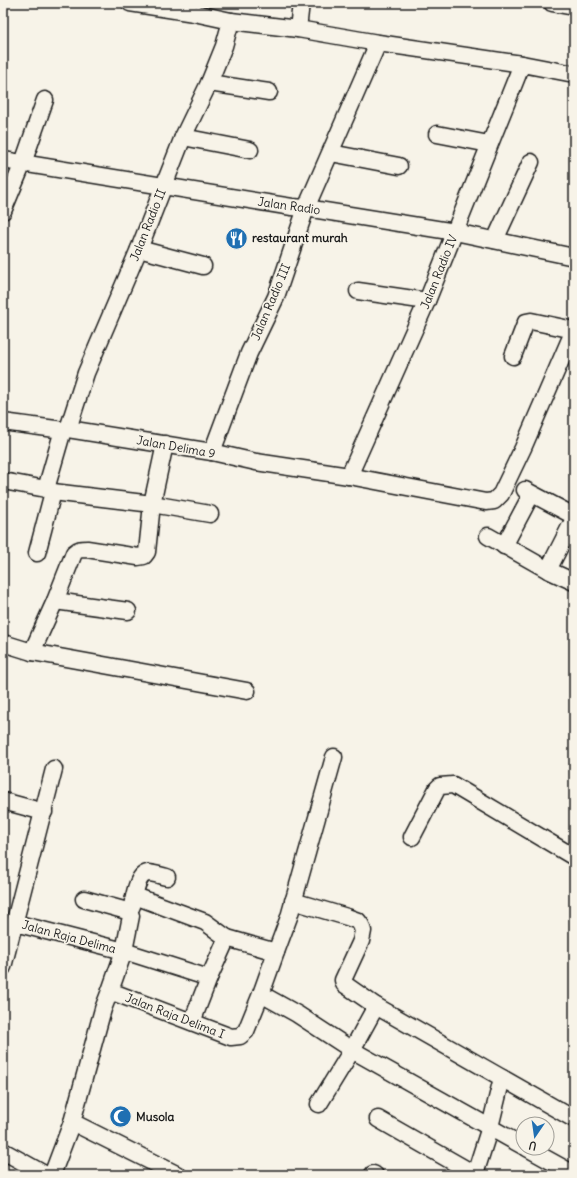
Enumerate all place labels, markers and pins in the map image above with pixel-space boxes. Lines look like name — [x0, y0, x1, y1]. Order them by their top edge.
restaurant icon: restaurant murah — [224, 225, 250, 251]
place label: restaurant murah — [252, 230, 348, 245]
mosque icon: Musola — [107, 1104, 133, 1130]
place label: Musola — [136, 1109, 175, 1124]

